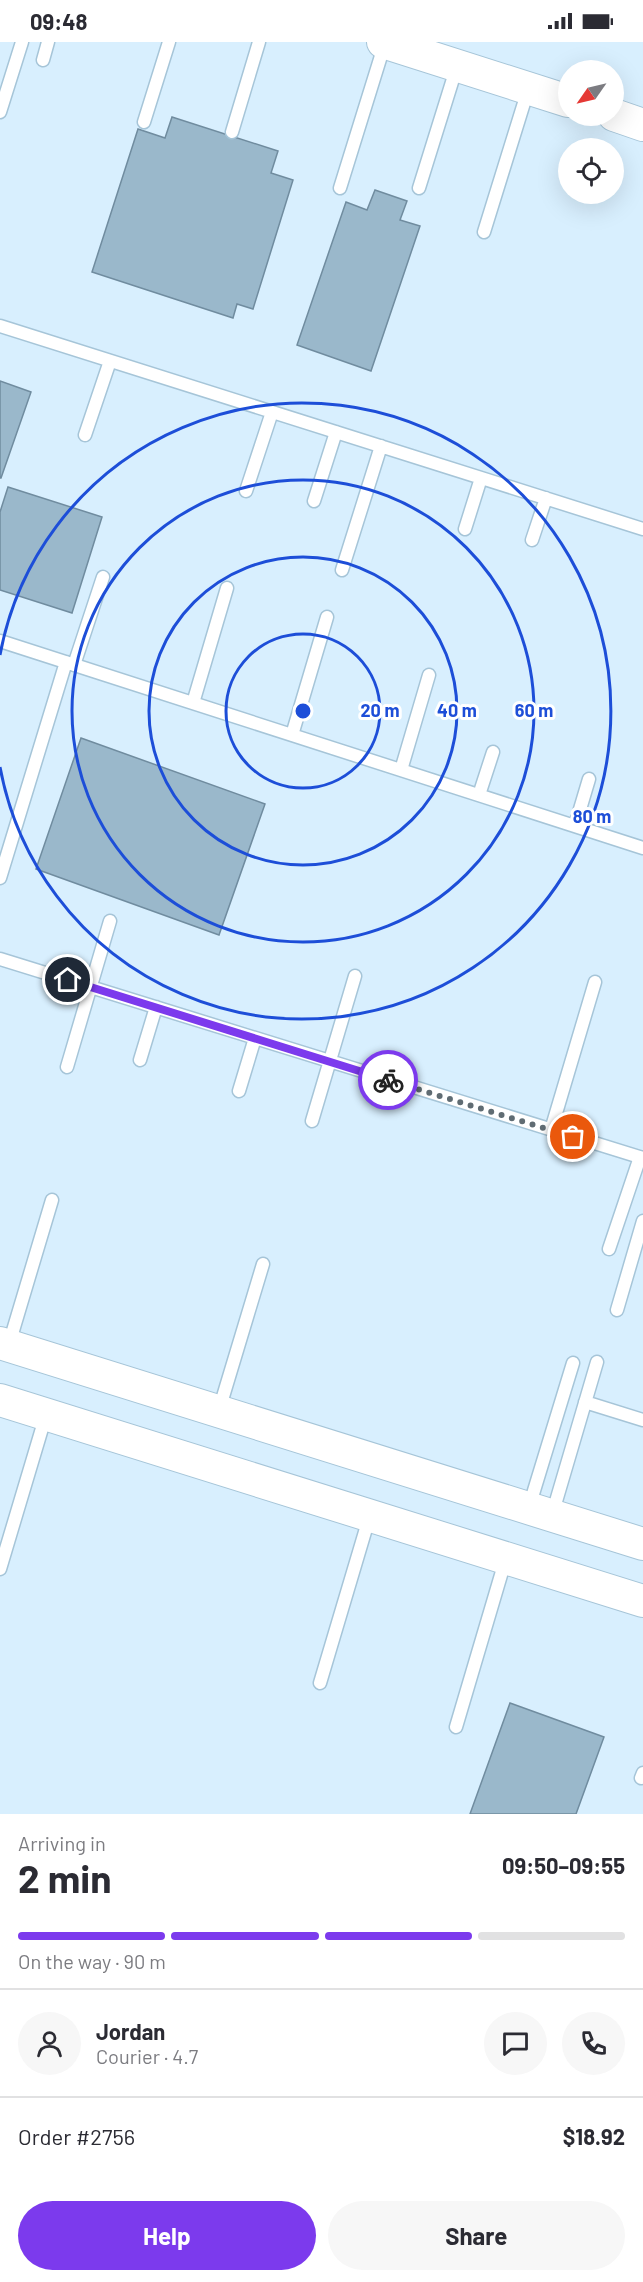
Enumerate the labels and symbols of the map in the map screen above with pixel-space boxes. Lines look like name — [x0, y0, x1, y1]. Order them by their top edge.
north arrow — [558, 60, 624, 126]
text: 20 m — [361, 699, 399, 721]
text: 40 m — [437, 699, 477, 721]
text: 60 m — [515, 699, 553, 721]
centre of rings — [293, 701, 313, 721]
text: 80 m — [573, 805, 611, 827]
pin — [42, 954, 93, 1005]
courier — [358, 1050, 418, 1110]
pin — [547, 1111, 598, 1162]

